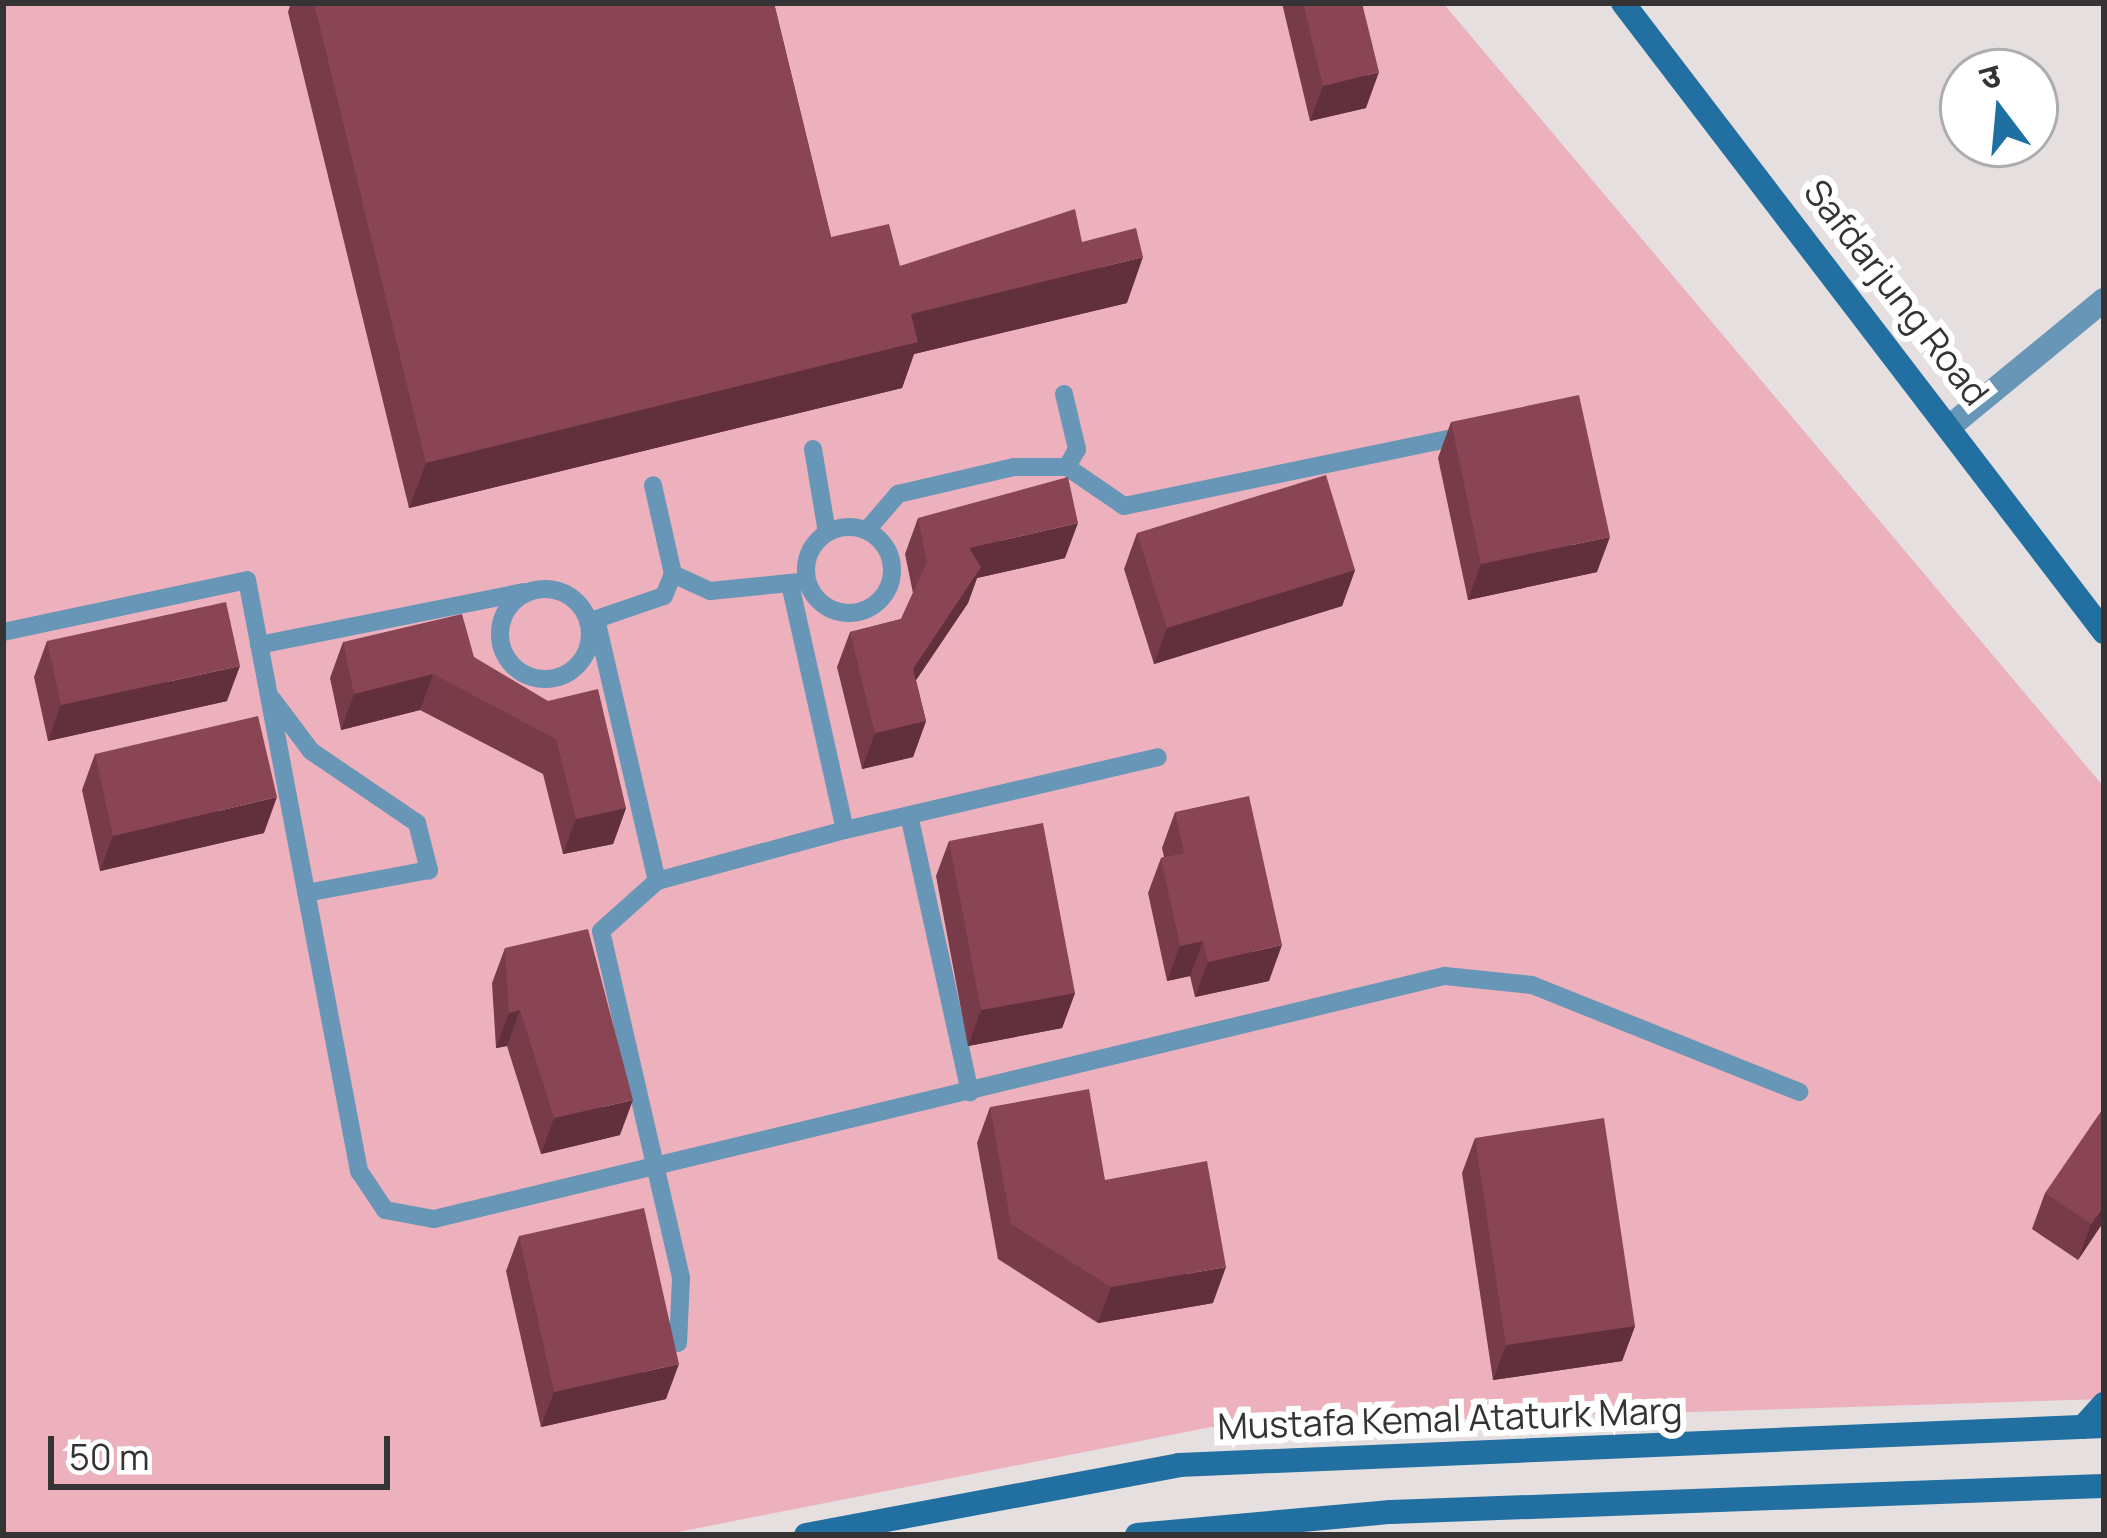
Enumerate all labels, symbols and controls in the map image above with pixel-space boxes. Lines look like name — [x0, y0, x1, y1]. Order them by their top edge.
north arrow — [1939, 48, 2059, 168]
text: उ — [1974, 52, 2005, 100]
street label: Safdarjung Road — [1796, 171, 1998, 413]
street label: Mustafa Kemal Ataturk Marg — [1217, 1388, 1683, 1448]
scale bar — [54, 1412, 396, 1486]
text: 50 m — [69, 1432, 149, 1481]

